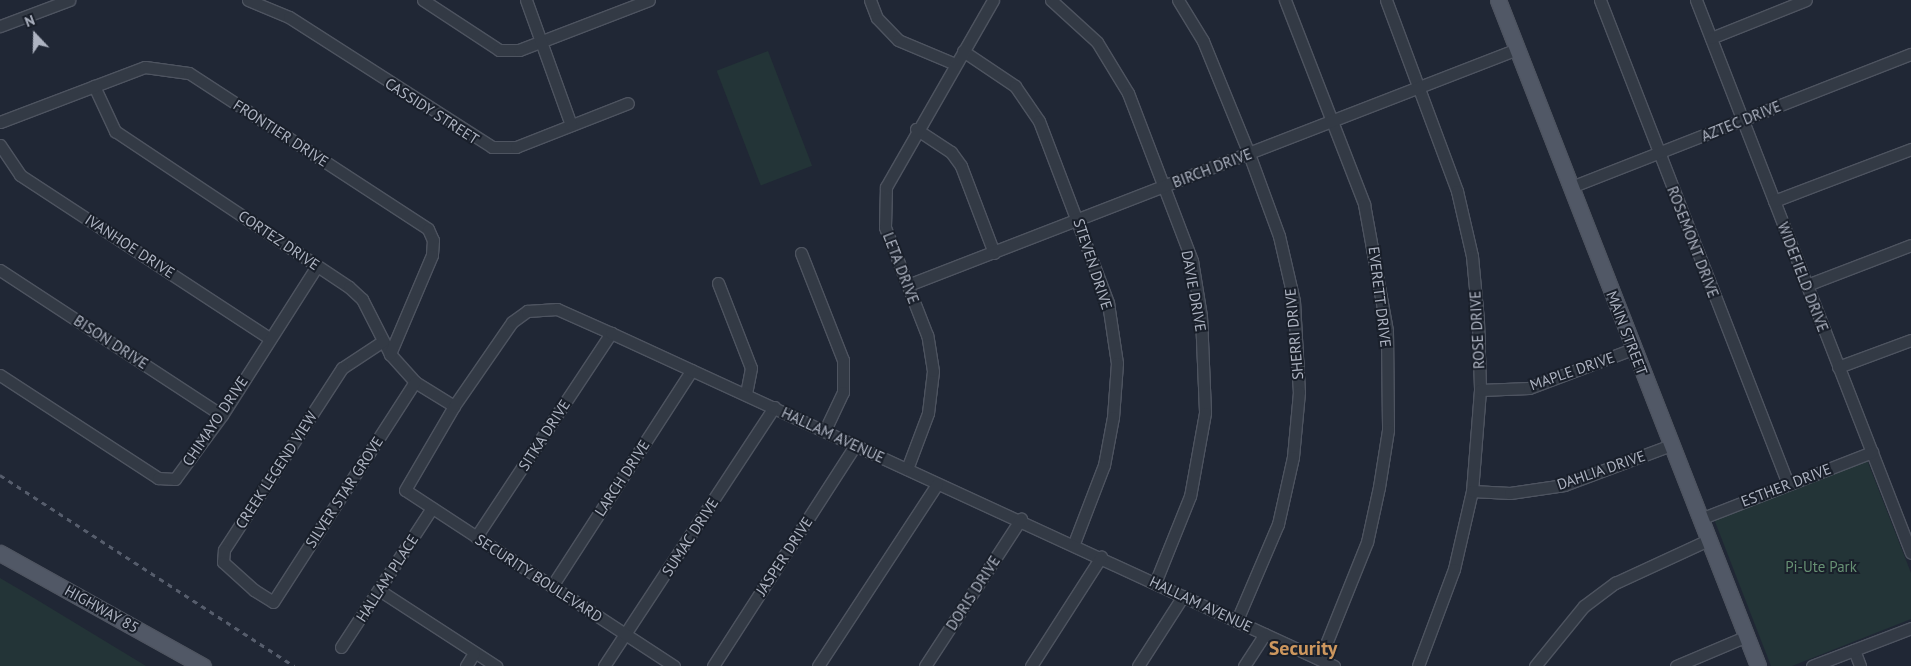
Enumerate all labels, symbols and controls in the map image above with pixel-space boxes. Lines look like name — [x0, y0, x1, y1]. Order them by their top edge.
north arrow — [10, 10, 60, 60]
text: N — [22, 11, 37, 31]
street label: CASSIDY STREET — [382, 74, 482, 148]
street label: FRONTIER DRIVE — [230, 96, 332, 170]
street label: AZTEC DRIVE — [1698, 97, 1784, 145]
street label: BIRCH DRIVE — [1170, 145, 1254, 191]
street label: ROSEMONT DRIVE — [1663, 183, 1723, 301]
street label: CORTEZ DRIVE — [235, 206, 323, 274]
street label: IVANHOE DRIVE — [82, 210, 178, 282]
street label: STEVEN DRIVE — [1070, 216, 1116, 312]
street label: WIDEFIELD DRIVE — [1774, 220, 1832, 334]
street label: LETA DRIVE — [879, 230, 923, 306]
street label: EVERETT DRIVE — [1365, 245, 1395, 349]
street label: DAVIE DRIVE — [1178, 249, 1210, 333]
street label: SHERRI DRIVE — [1281, 287, 1307, 381]
street label: MAIN STREET — [1603, 288, 1651, 378]
street label: ROSE DRIVE — [1466, 290, 1488, 370]
street label: BISON DRIVE — [70, 311, 152, 373]
street label: MAPLE DRIVE — [1527, 348, 1617, 394]
street label: CHIMAYO DRIVE — [178, 373, 252, 469]
street label: SITKA DRIVE — [514, 396, 574, 474]
street label: HALLAM AVENUE — [779, 403, 887, 467]
street label: CREEK LEGEND VIEW — [231, 408, 321, 532]
street label: SILVER STAR GROVE — [301, 433, 387, 551]
street label: LARCH DRIVE — [591, 437, 653, 519]
street label: DAHLIA DRIVE — [1554, 446, 1648, 494]
street label: ESTHER DRIVE — [1738, 460, 1834, 510]
street label: SUMAC DRIVE — [658, 494, 722, 580]
street label: JASPER DRIVE — [752, 513, 816, 599]
street label: SECURITY BOULEVARD — [472, 530, 606, 626]
street label: HALLAM PLACE — [352, 531, 422, 625]
street label: DORIS DRIVE — [942, 552, 1004, 634]
park label: Pi-Ute Park — [1785, 558, 1857, 576]
street label: HALLAM AVENUE — [1147, 572, 1255, 636]
street label: HIGHWAY 85 — [62, 581, 142, 637]
district label: Security — [1269, 636, 1337, 660]

